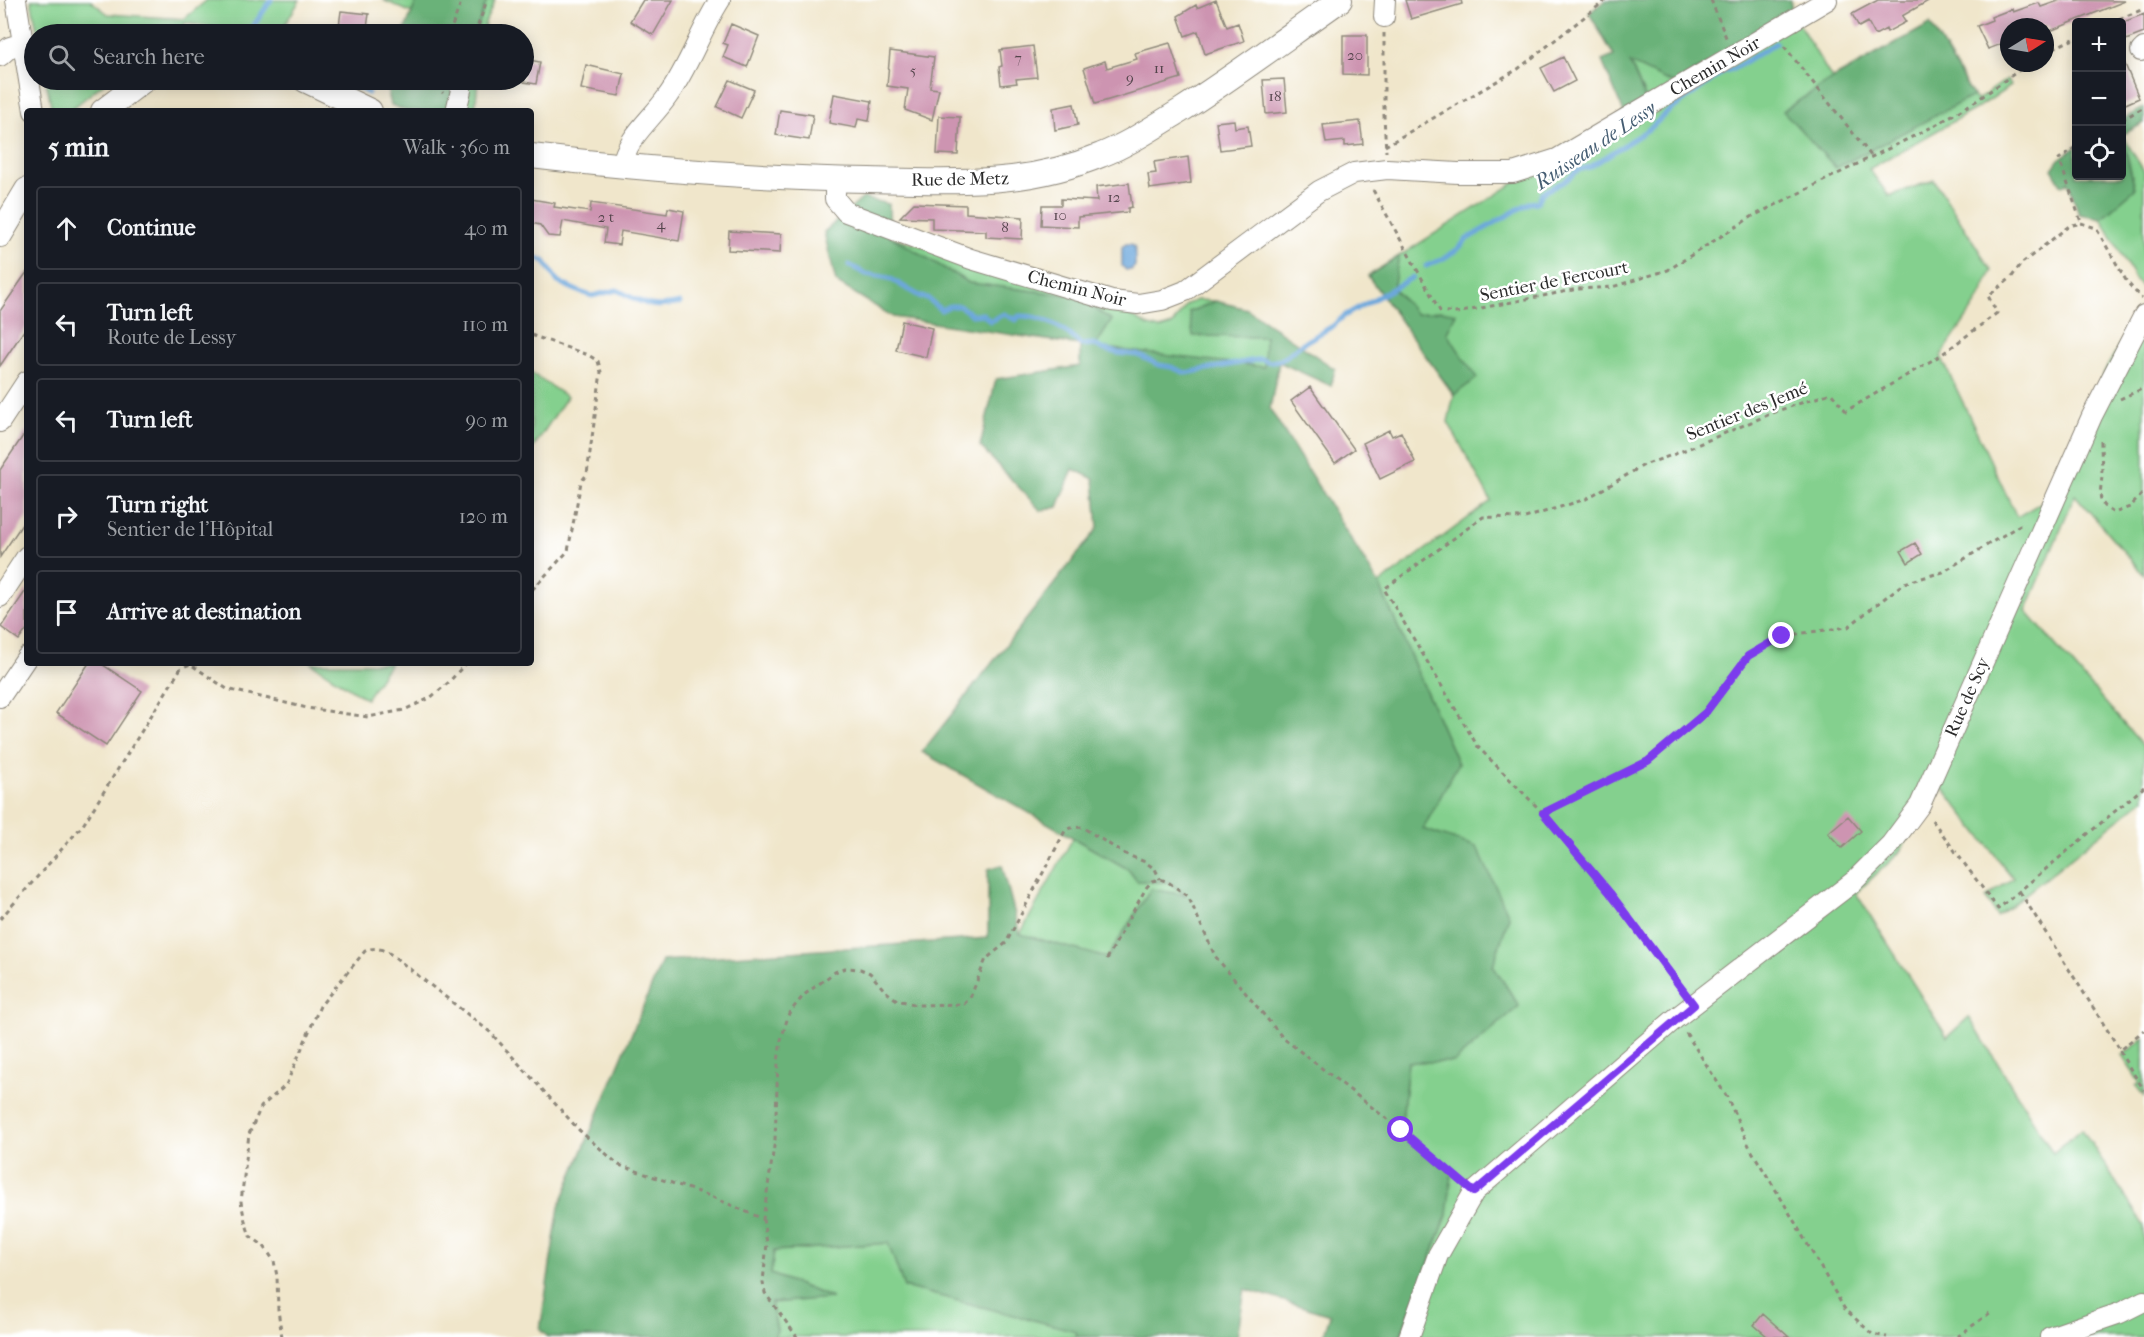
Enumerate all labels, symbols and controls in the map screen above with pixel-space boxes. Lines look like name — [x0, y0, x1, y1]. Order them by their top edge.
north arrow — [2000, 18, 2054, 72]
map controls — [2072, 18, 2126, 180]
button: + — [2072, 18, 2126, 72]
search box — [24, 24, 534, 90]
street label: Chemin Noir — [1666, 32, 1765, 101]
icon: search — [45, 41, 78, 74]
text: Search here — [93, 44, 205, 70]
house number: 20 — [1347, 46, 1363, 64]
house number: 7 — [1014, 49, 1022, 67]
house number: 11 — [1154, 59, 1164, 77]
house number: 5 — [910, 61, 916, 79]
house number: 9 — [1126, 69, 1134, 87]
button: − — [2072, 72, 2126, 126]
house number: 18 — [1269, 87, 1281, 105]
water label: Ruisseau de Lessy — [1529, 96, 1661, 195]
button: locate — [2072, 126, 2126, 180]
text: 5 min — [48, 132, 109, 163]
text: Walk · 360 m — [403, 136, 510, 159]
street label: Rue de Metz — [911, 168, 1009, 191]
house number: 12 — [1107, 188, 1121, 206]
house number: 10 — [1053, 206, 1067, 224]
house number: 2 t — [598, 208, 615, 226]
icon: ahead — [50, 212, 83, 245]
text: Continue — [107, 215, 196, 241]
house number: 4 — [657, 215, 667, 233]
text: 40 m — [464, 217, 508, 240]
house number: 8 — [1001, 218, 1009, 236]
street label: Sentier de Fercourt — [1478, 257, 1631, 306]
street label: Chemin Noir — [1025, 266, 1129, 311]
text: Turn left — [107, 300, 193, 326]
icon: left — [50, 308, 83, 341]
text: 110 m — [462, 313, 508, 336]
text: Route de Lessy — [107, 326, 236, 349]
street label: Sentier des Jemé — [1684, 378, 1811, 445]
icon: left — [50, 404, 83, 437]
text: Turn left — [107, 407, 193, 433]
text: 90 m — [466, 409, 508, 432]
text: Turn right — [107, 492, 208, 518]
icon: right — [50, 500, 83, 533]
text: 120 m — [459, 505, 508, 528]
text: Sentier de l'Hôpital — [107, 518, 273, 541]
icon: arrive — [50, 596, 83, 629]
text: Arrive at destination — [107, 599, 301, 625]
route end — [1768, 622, 1794, 648]
street label: Rue de Scy — [1941, 653, 1995, 740]
route start — [1387, 1116, 1413, 1142]

